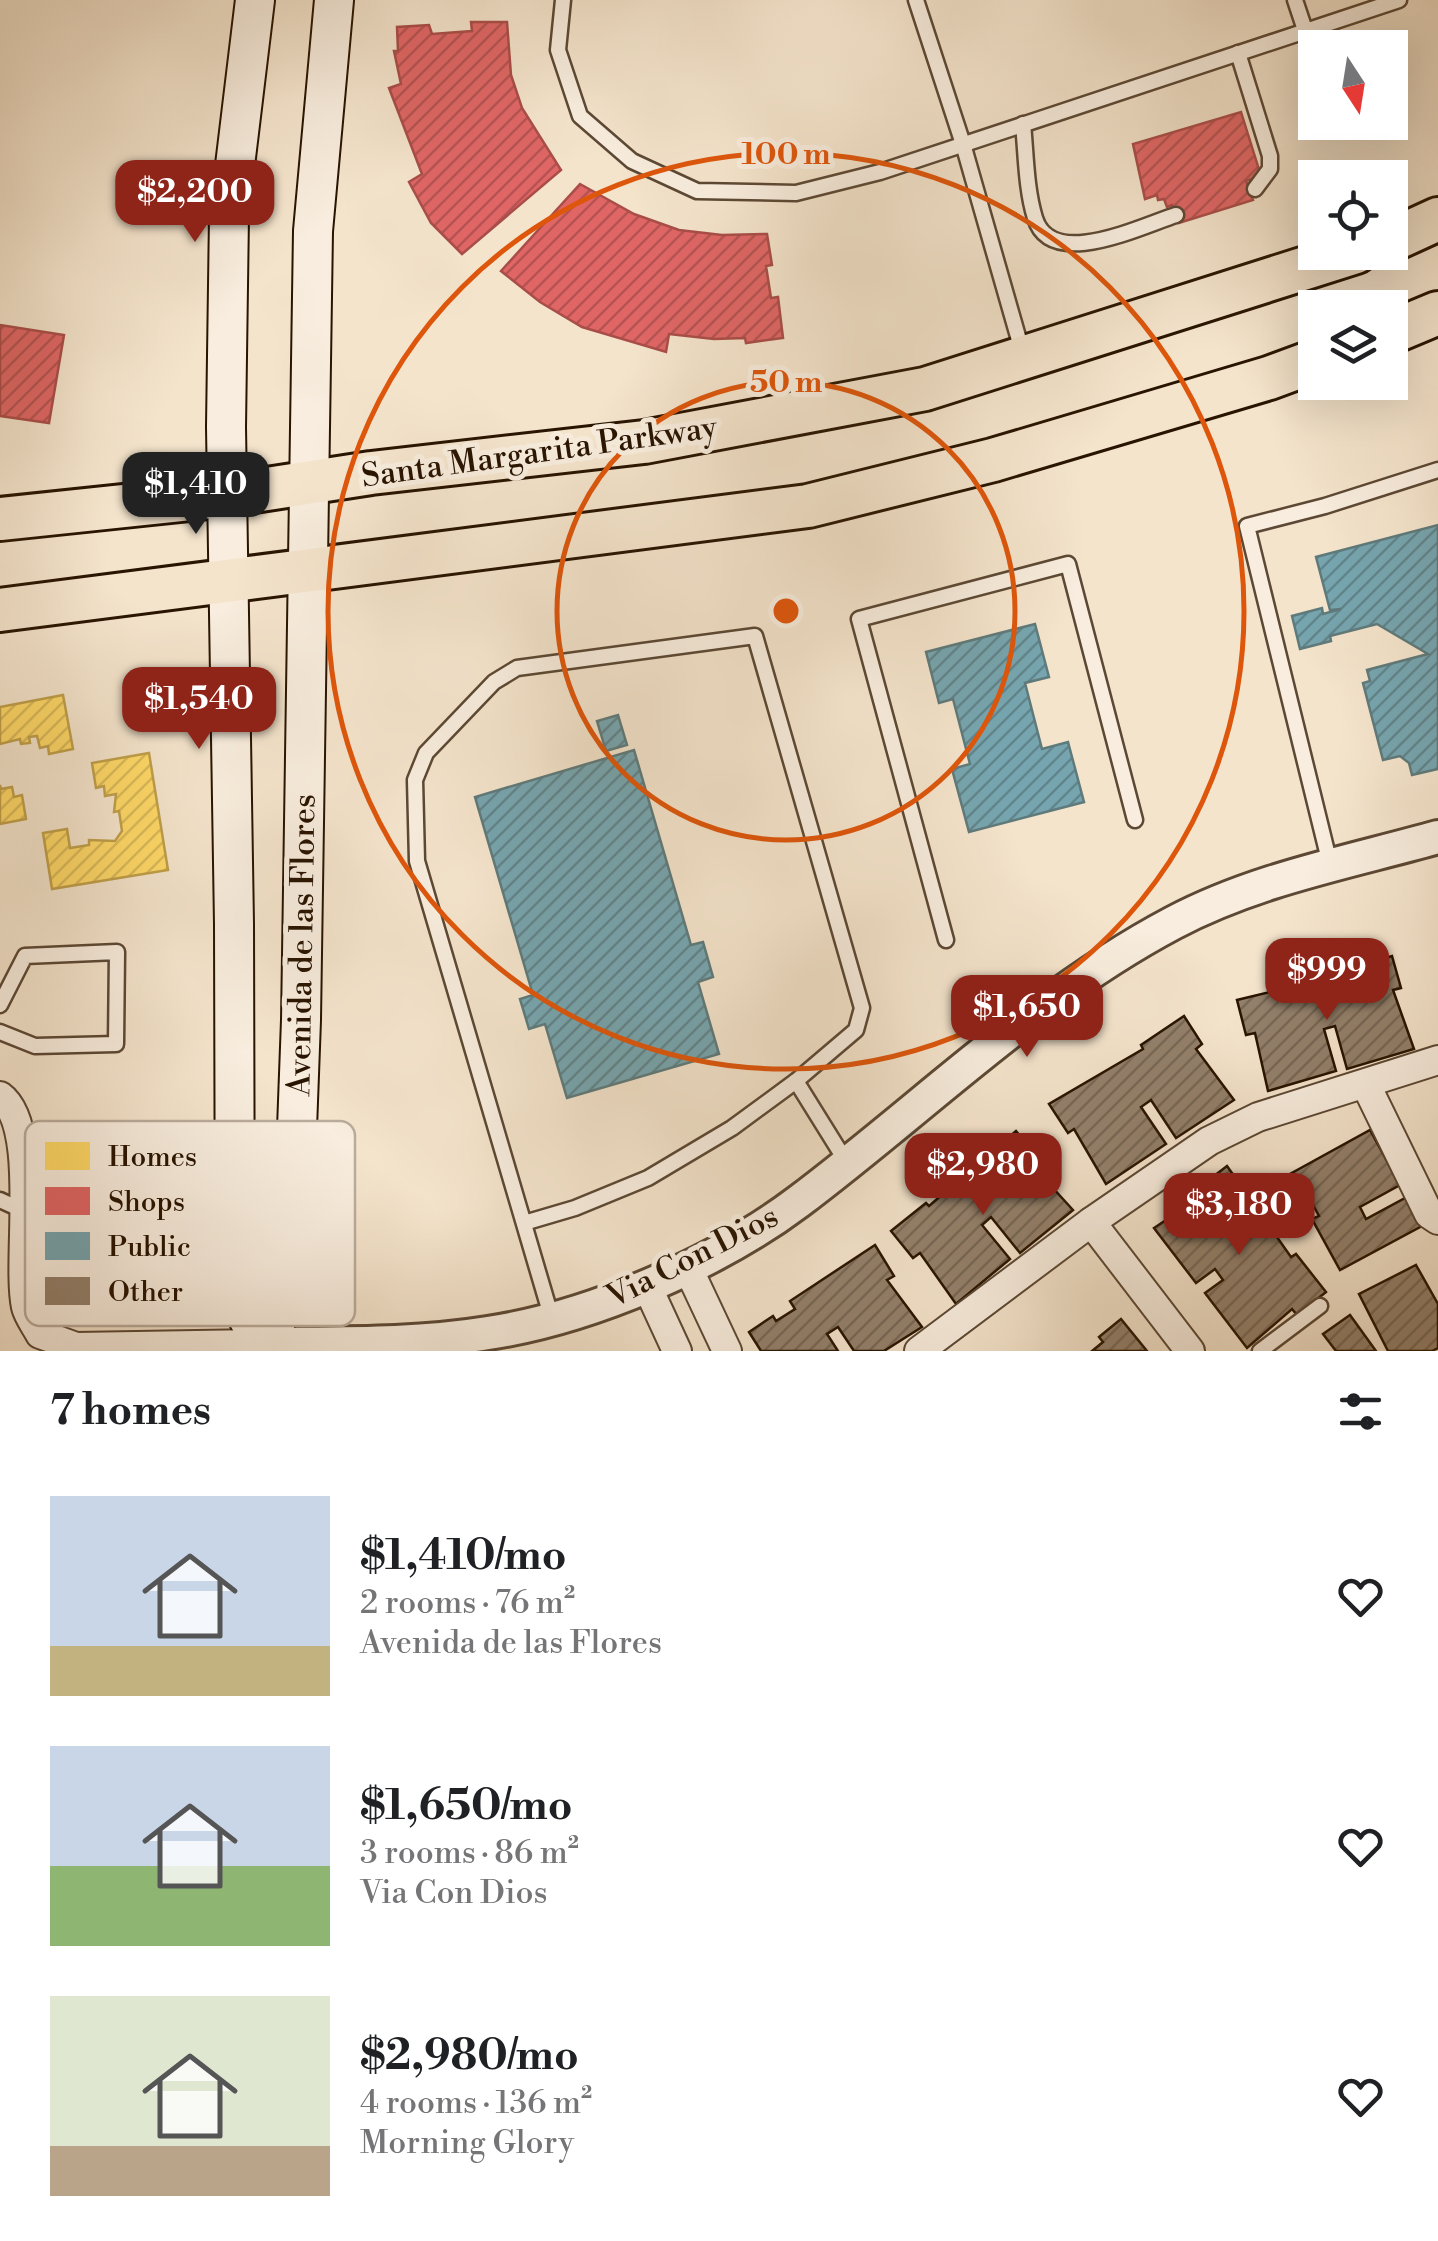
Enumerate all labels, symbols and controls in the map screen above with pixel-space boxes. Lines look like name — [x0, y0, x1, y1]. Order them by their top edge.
north arrow — [1298, 30, 1408, 140]
map controls — [1298, 30, 1408, 400]
text: 100 m — [741, 136, 831, 174]
pin: $2,200 — [114, 160, 276, 245]
button: locate — [1298, 160, 1408, 270]
text: $2,200 — [137, 172, 253, 212]
button: layers — [1298, 290, 1408, 400]
text: 50 m — [750, 364, 822, 402]
street label: Santa Margarita Parkway — [359, 407, 720, 497]
pin: $1,410 — [115, 452, 277, 537]
text: $1,410 — [144, 464, 248, 504]
centre of rings — [768, 593, 804, 629]
pin: $1,540 — [118, 667, 280, 752]
text: $1,540 — [144, 679, 254, 719]
street label: Avenida de las Flores — [279, 794, 325, 1097]
pin: $999 — [1268, 938, 1386, 1023]
text: $999 — [1287, 950, 1367, 990]
pin: $1,650 — [946, 975, 1108, 1060]
text: $1,650 — [973, 987, 1081, 1027]
legend — [25, 1121, 355, 1326]
pin: $2,980 — [902, 1133, 1064, 1218]
text: Homes — [108, 1140, 197, 1175]
text: $2,980 — [927, 1145, 1039, 1185]
pin: $3,180 — [1158, 1173, 1320, 1258]
text: Shops — [108, 1185, 185, 1220]
text: $3,180 — [1185, 1185, 1293, 1225]
street label: Via Con Dios — [599, 1197, 785, 1318]
text: Public — [108, 1230, 191, 1265]
text: Other — [108, 1275, 183, 1310]
icon: filters — [1333, 1384, 1388, 1439]
text: 7 homes — [50, 1385, 211, 1438]
text: $1,410/mo — [360, 1530, 566, 1583]
icon: home — [130, 1536, 250, 1656]
icon: heart — [1333, 1569, 1388, 1624]
text: 2 rooms · 76 m² — [360, 1583, 575, 1623]
text: Avenida de las Flores — [360, 1623, 662, 1663]
text: $1,650/mo — [360, 1780, 573, 1833]
icon: home — [130, 1786, 250, 1906]
icon: heart — [1333, 1819, 1388, 1874]
text: 3 rooms · 86 m² — [360, 1833, 579, 1873]
text: Via Con Dios — [360, 1873, 547, 1913]
text: $2,980/mo — [360, 2030, 579, 2083]
icon: home — [130, 2036, 250, 2156]
icon: heart — [1333, 2069, 1388, 2124]
text: 4 rooms · 136 m² — [360, 2083, 592, 2123]
text: Morning Glory — [360, 2123, 574, 2163]

